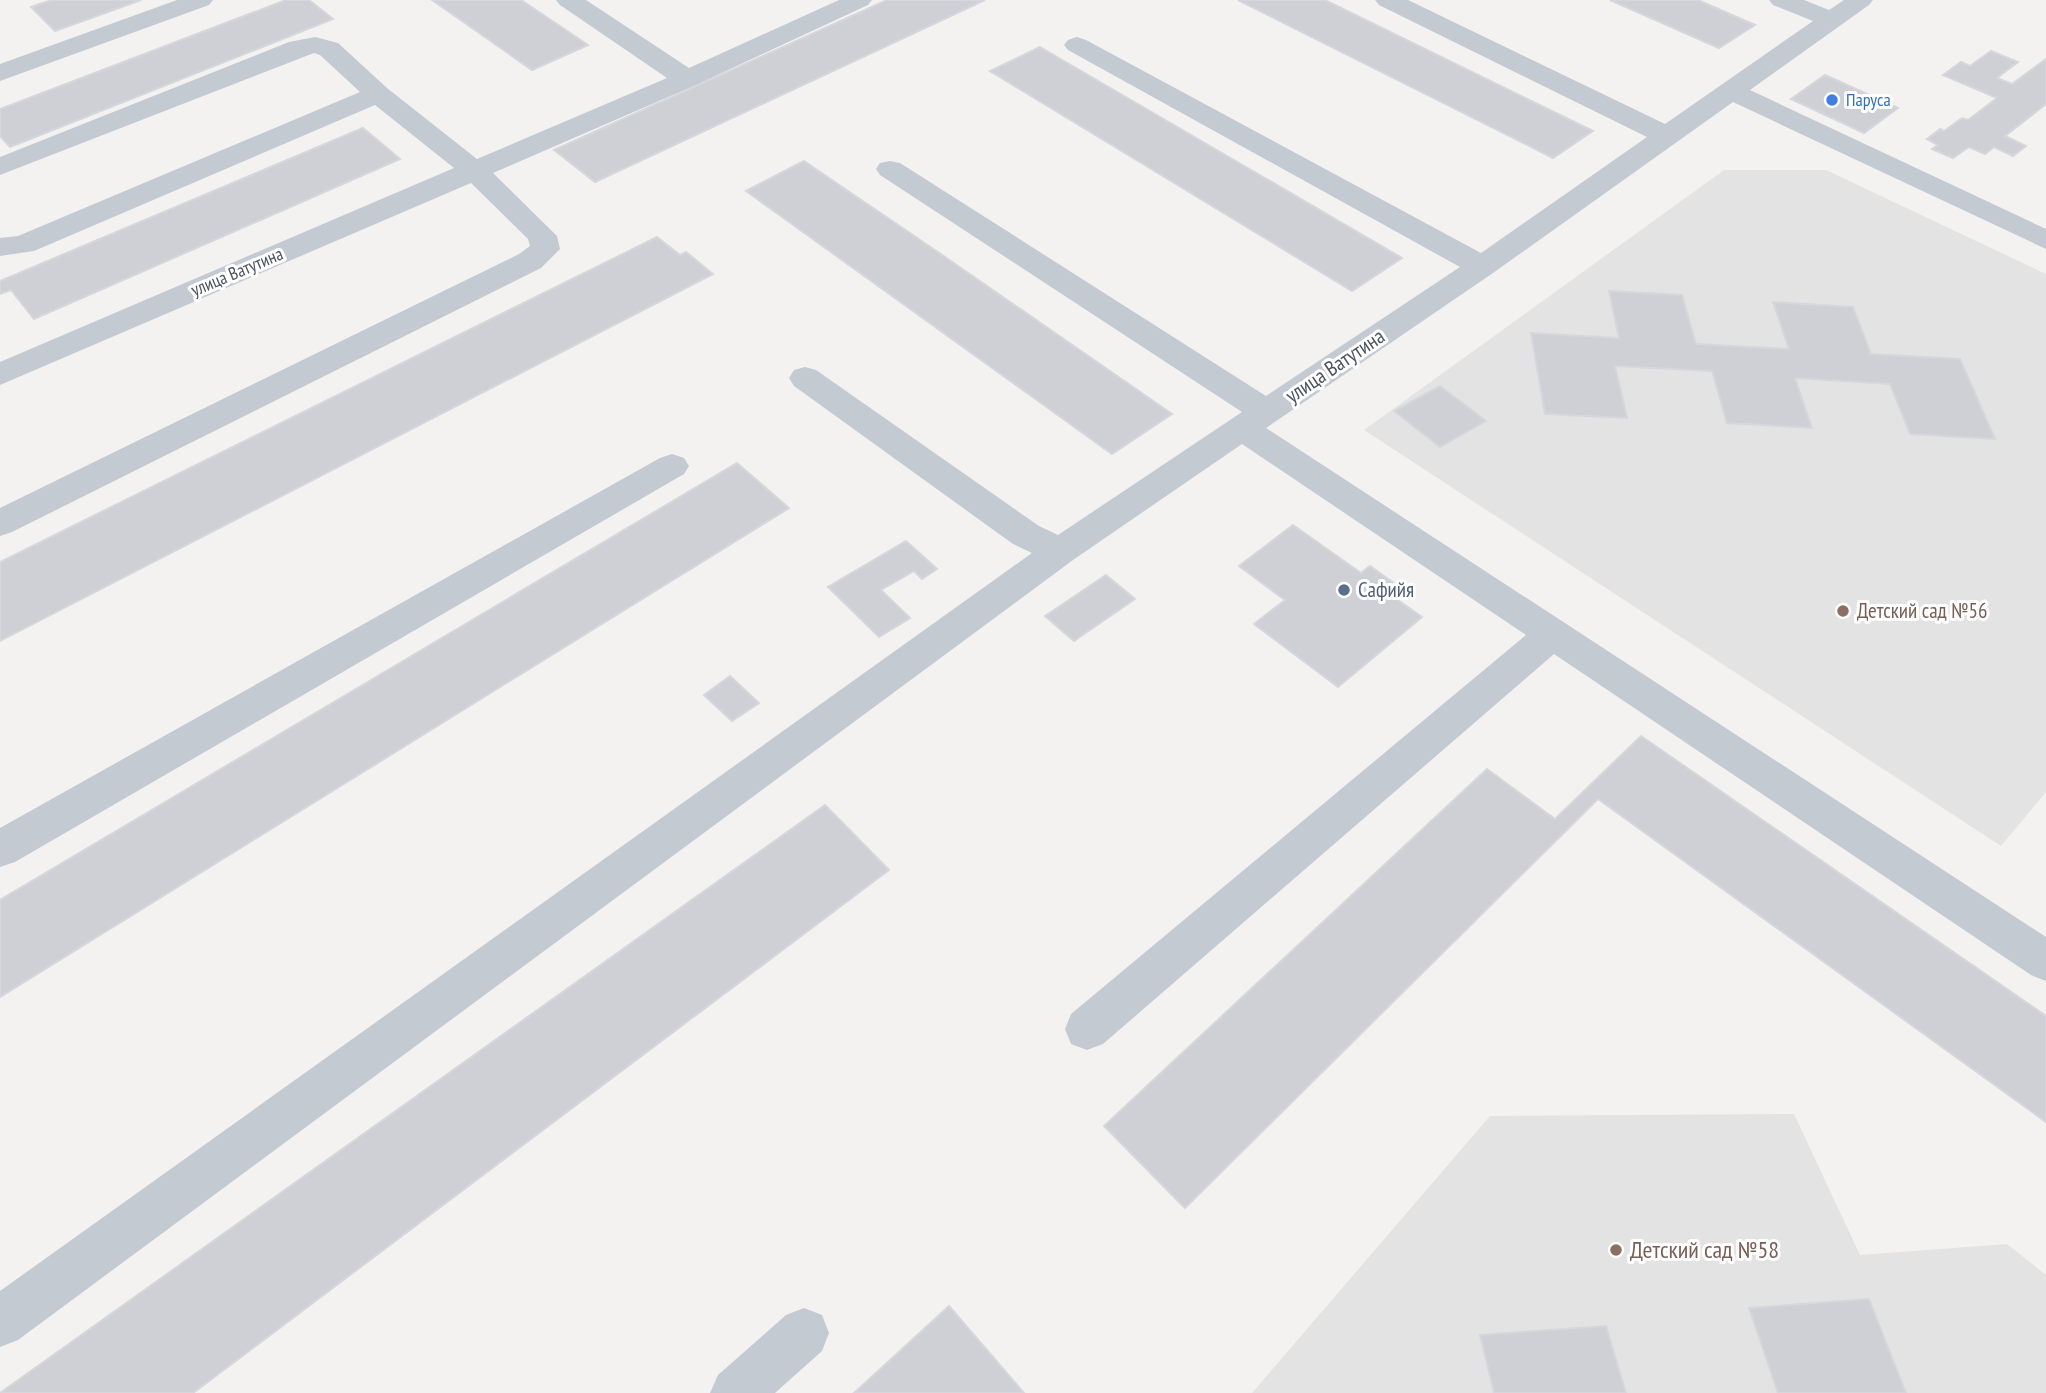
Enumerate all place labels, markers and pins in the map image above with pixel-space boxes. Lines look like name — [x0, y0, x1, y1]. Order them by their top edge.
place label: Паруса — [1846, 88, 1891, 111]
marker: Паруса — [1824, 92, 1840, 108]
place label: Сафийя — [1358, 576, 1414, 603]
marker: Сафийя — [1336, 582, 1352, 598]
place label: Детский сад №56 — [1857, 597, 1987, 624]
marker: Детский сад №56 — [1835, 603, 1851, 619]
place label: Детский сад №58 — [1630, 1234, 1779, 1265]
marker: Детский сад №58 — [1608, 1242, 1624, 1258]

